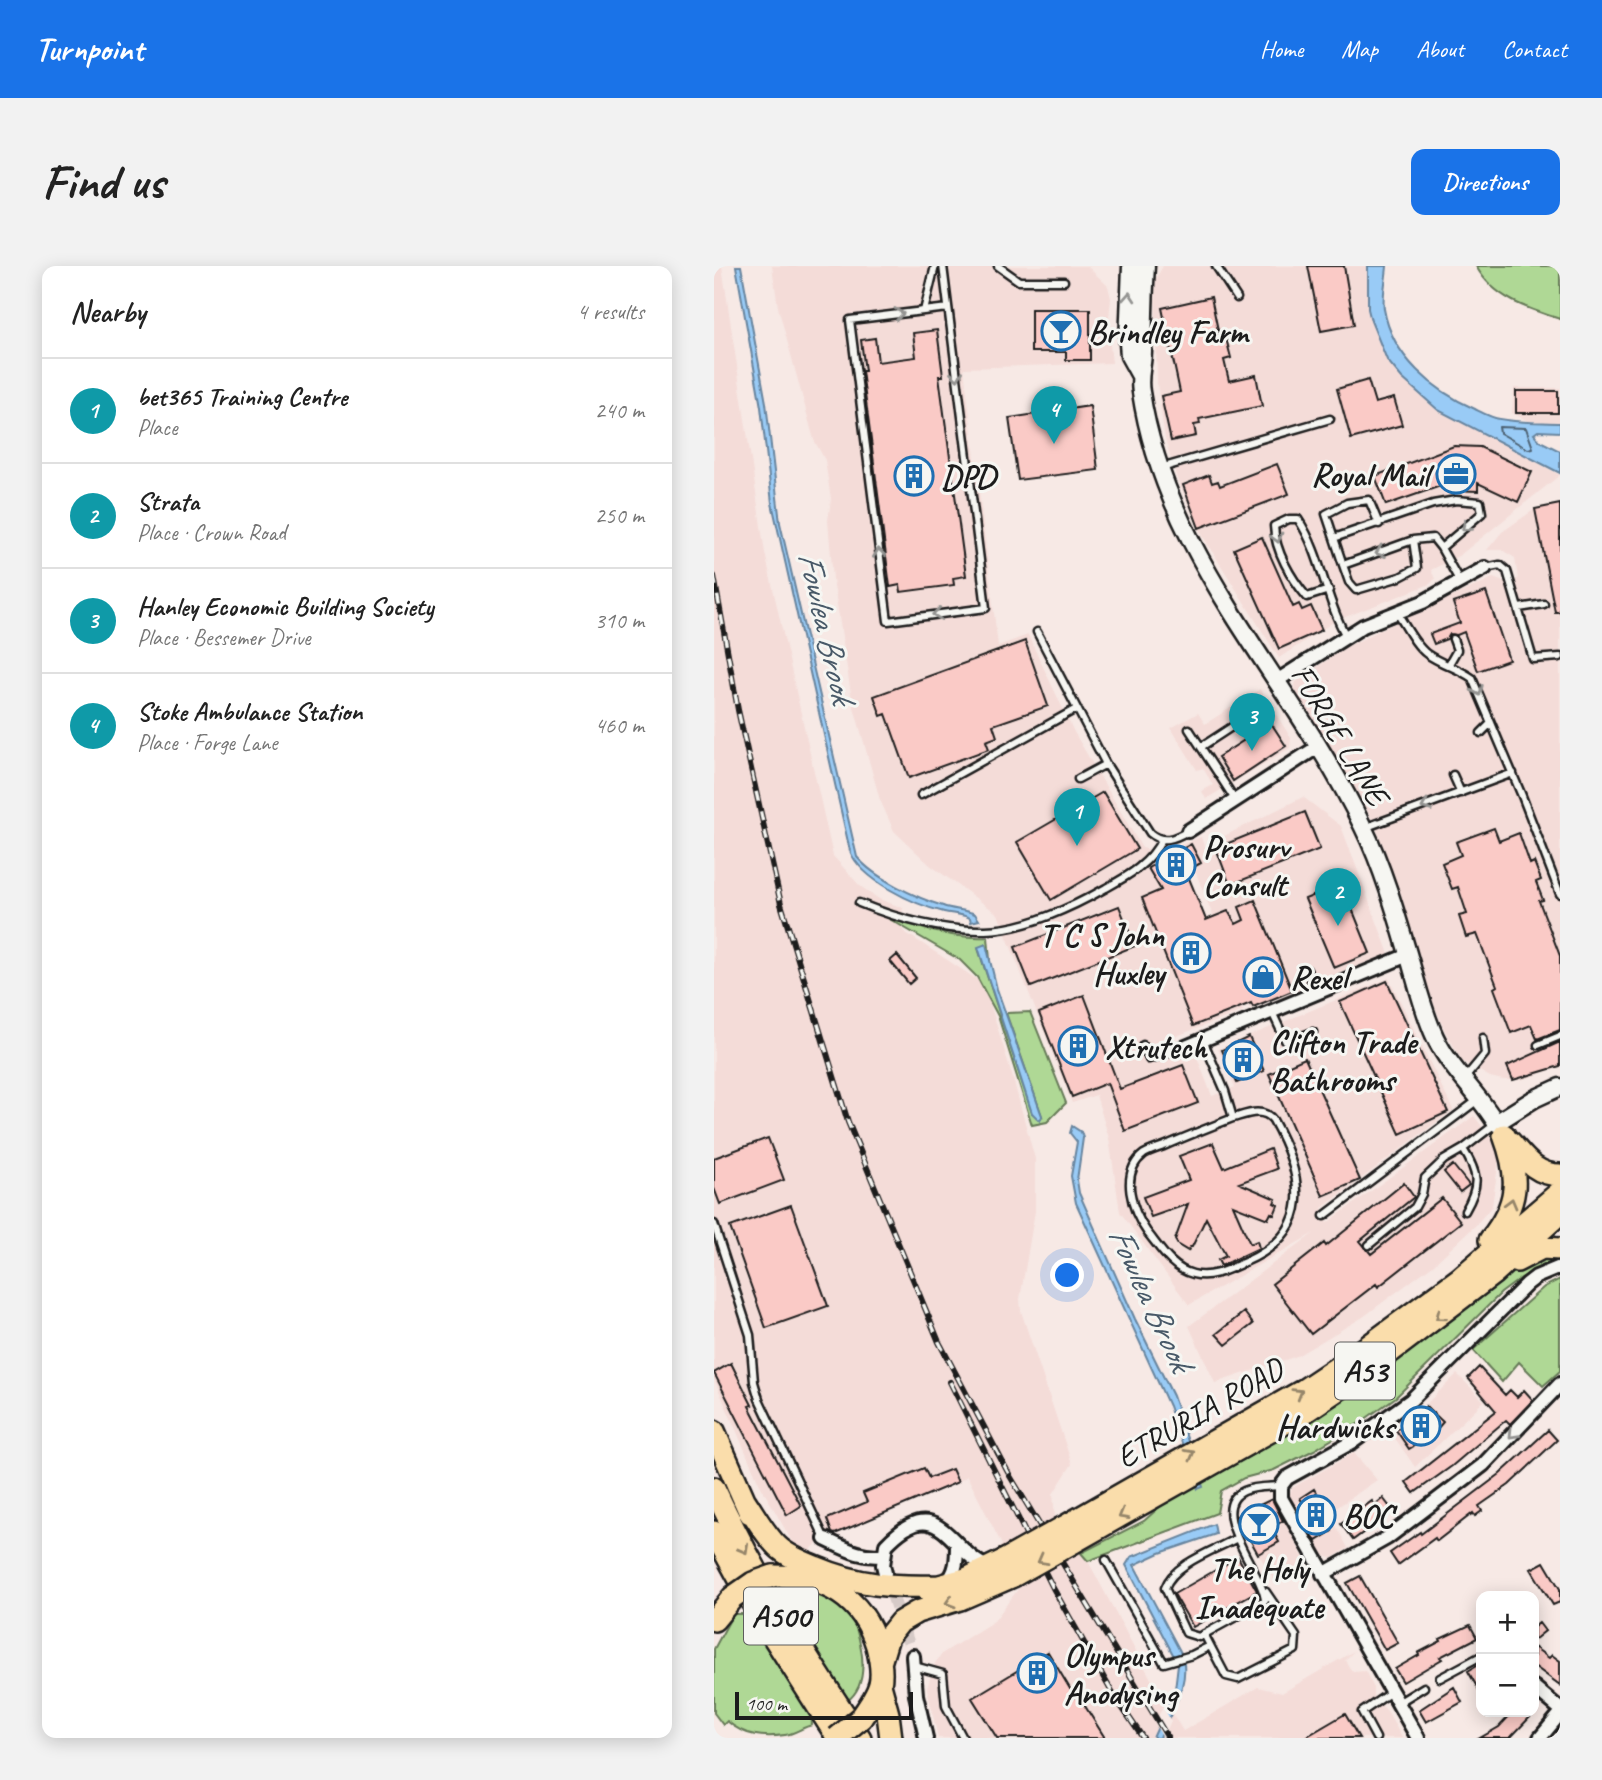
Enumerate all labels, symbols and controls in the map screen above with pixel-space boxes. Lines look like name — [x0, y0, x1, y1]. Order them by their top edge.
text: Turnpoint — [35, 28, 143, 70]
text: Home — [1260, 34, 1303, 64]
text: Map — [1341, 34, 1378, 64]
text: About — [1416, 34, 1464, 64]
text: Contact — [1502, 34, 1567, 64]
button: Directions — [1411, 149, 1560, 215]
text: Find us — [42, 151, 164, 213]
one-way arrow — [1121, 291, 1136, 302]
text: Nearby — [70, 293, 146, 331]
text: 4 results — [577, 297, 644, 326]
one-way arrow — [893, 307, 905, 322]
bar icon: Brindley Farm — [1040, 310, 1082, 352]
place label: Brindley Farm — [1088, 311, 1250, 353]
one-way arrow — [949, 370, 964, 382]
text: bet365 Training Centre — [137, 380, 348, 413]
pin: 4 — [1031, 386, 1077, 444]
text: 1 — [88, 396, 98, 425]
text: 240 m — [595, 396, 644, 425]
text: Place — [137, 413, 177, 442]
office icon: Royal Mail — [1435, 453, 1477, 495]
place label: Royal Mail — [1311, 454, 1435, 496]
building icon: DPD — [893, 455, 935, 497]
place label: DPD — [941, 456, 999, 498]
text: Strata — [137, 485, 199, 518]
text: 2 — [88, 501, 98, 530]
text: 250 m — [595, 501, 644, 530]
text: Place · Crown Road — [137, 518, 286, 547]
one-way arrow — [1461, 519, 1474, 531]
one-way arrow — [1269, 532, 1283, 544]
one-way arrow — [1375, 544, 1387, 558]
water label: Fowlea Brook — [787, 547, 867, 713]
one-way arrow — [872, 547, 887, 559]
text: Hanley Economic Building Society — [137, 590, 433, 623]
text: 3 — [88, 606, 98, 635]
text: 310 m — [595, 606, 644, 635]
one-way arrow — [931, 607, 942, 622]
text: Place · Bessemer Drive — [137, 623, 311, 652]
street label: FORGE LANE — [1282, 657, 1401, 816]
one-way arrow — [1470, 684, 1484, 696]
pin: 3 — [1229, 693, 1275, 751]
text: Stoke Ambulance Station — [137, 695, 362, 728]
text: 4 — [88, 711, 98, 740]
text: 460 m — [595, 711, 644, 740]
text: Place · Forge Lane — [137, 728, 277, 757]
pin: 1 — [1054, 788, 1100, 846]
one-way arrow — [1421, 798, 1433, 812]
place label: Prosurv Consult — [1203, 826, 1292, 906]
building icon: Prosurv Consult — [1155, 844, 1197, 886]
pin: 2 — [1315, 868, 1361, 926]
place label: T C S John Huxley — [1040, 914, 1168, 994]
building icon: T C S John Huxley — [1170, 932, 1212, 974]
shop icon: Rexel — [1242, 956, 1284, 998]
place label: Rexel — [1290, 957, 1353, 999]
place label: Clifton Trade Bathrooms — [1270, 1021, 1419, 1101]
building icon: Xtrutech — [1057, 1025, 1099, 1067]
place label: Xtrutech — [1105, 1026, 1208, 1068]
building icon: Clifton Trade Bathrooms — [1222, 1039, 1264, 1081]
one-way arrow — [1502, 1198, 1517, 1210]
water label: Fowlea Brook — [1098, 1219, 1206, 1383]
your location — [1050, 1258, 1084, 1292]
one-way arrow — [1435, 1307, 1447, 1320]
road number: A53 — [1335, 1342, 1395, 1400]
street label: ETRURIA ROAD — [1108, 1347, 1293, 1478]
one-way arrow — [1290, 1388, 1303, 1401]
building icon: Hardwicks — [1400, 1405, 1442, 1447]
place label: Hardwicks — [1276, 1406, 1397, 1448]
one-way arrow — [1509, 1425, 1522, 1438]
one-way arrow — [1182, 1449, 1195, 1462]
building icon: BOC — [1295, 1494, 1337, 1536]
place label: BOC — [1343, 1495, 1398, 1537]
bar icon: The Holy Inadequate — [1238, 1503, 1280, 1545]
one-way arrow — [1117, 1507, 1130, 1520]
one-way arrow — [736, 1542, 749, 1554]
place label: The Holy Inadequate — [1195, 1548, 1326, 1628]
one-way arrow — [1037, 1551, 1050, 1565]
road number: A500 — [744, 1588, 818, 1644]
map controls — [1476, 1591, 1539, 1717]
button: + — [1476, 1591, 1539, 1654]
one-way arrow — [944, 1594, 957, 1608]
place label: Olympus Anodysing — [1064, 1634, 1180, 1714]
building icon: Olympus Anodysing — [1016, 1652, 1058, 1694]
button: − — [1476, 1654, 1539, 1717]
scale bar — [735, 1689, 914, 1721]
text: 100 m — [746, 1692, 787, 1716]

